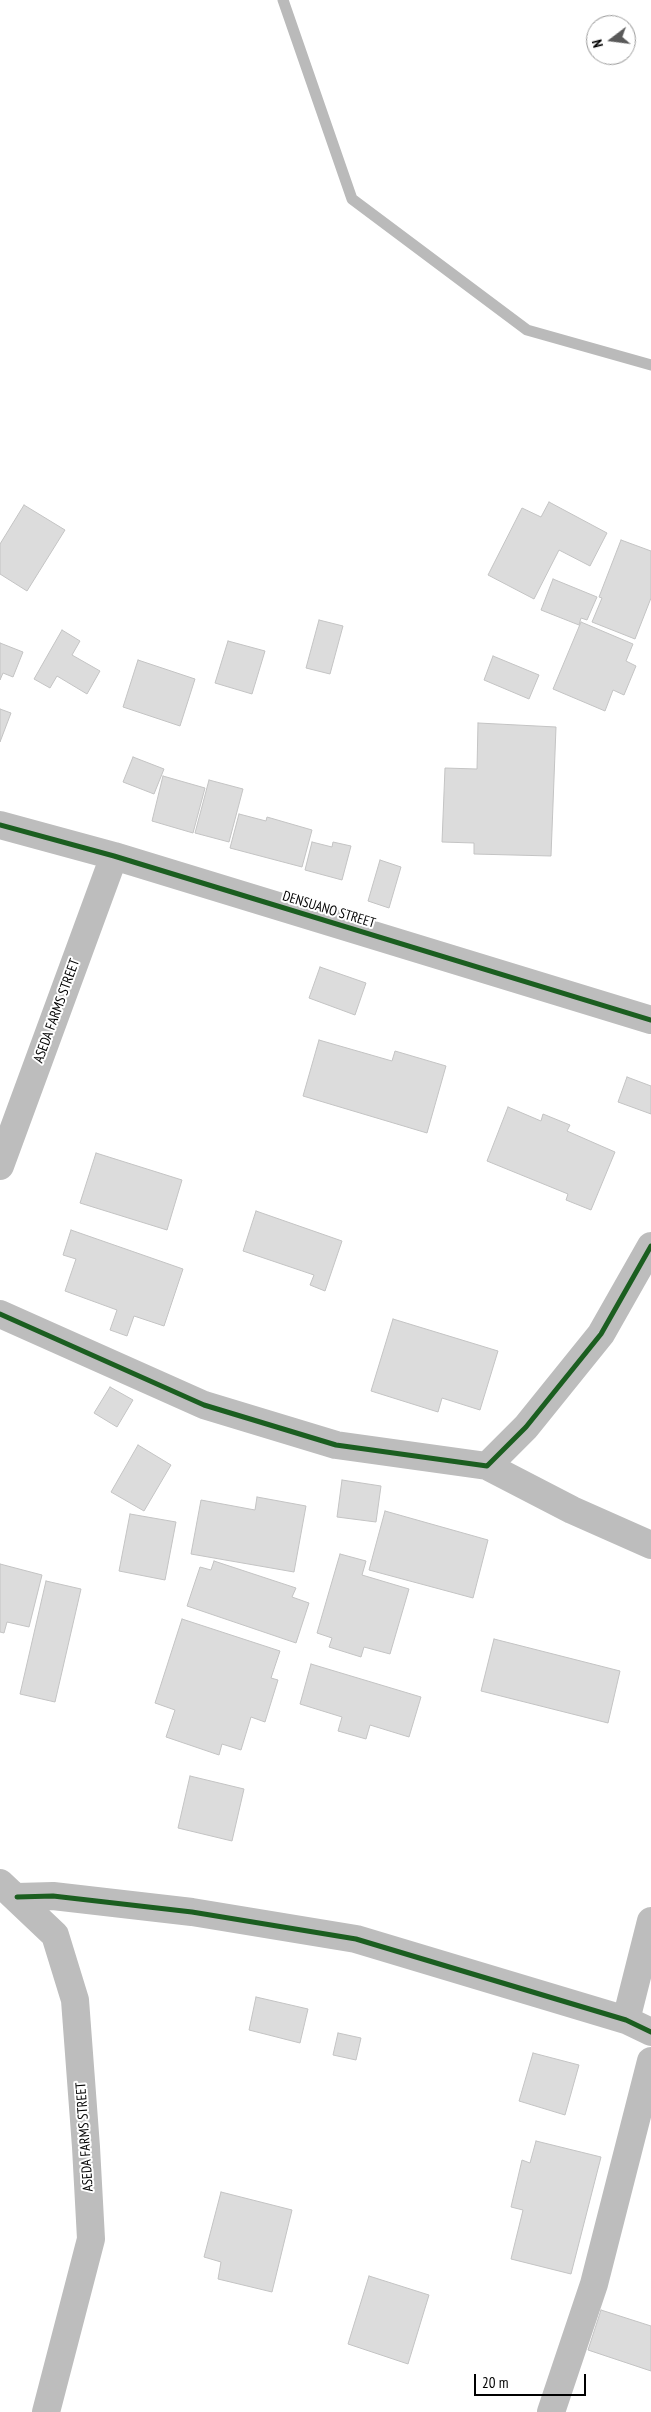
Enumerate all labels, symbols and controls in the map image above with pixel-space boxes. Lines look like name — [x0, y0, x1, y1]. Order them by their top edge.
north arrow — [586, 15, 636, 65]
text: N — [588, 38, 607, 50]
street label: DENSUANO STREET — [281, 888, 377, 932]
street label: ASEDA FARMS STREET — [30, 957, 84, 1065]
street label: ASEDA FARMS STREET — [73, 2082, 97, 2192]
scale bar — [476, 2364, 588, 2396]
text: 20 m — [482, 2373, 508, 2392]

